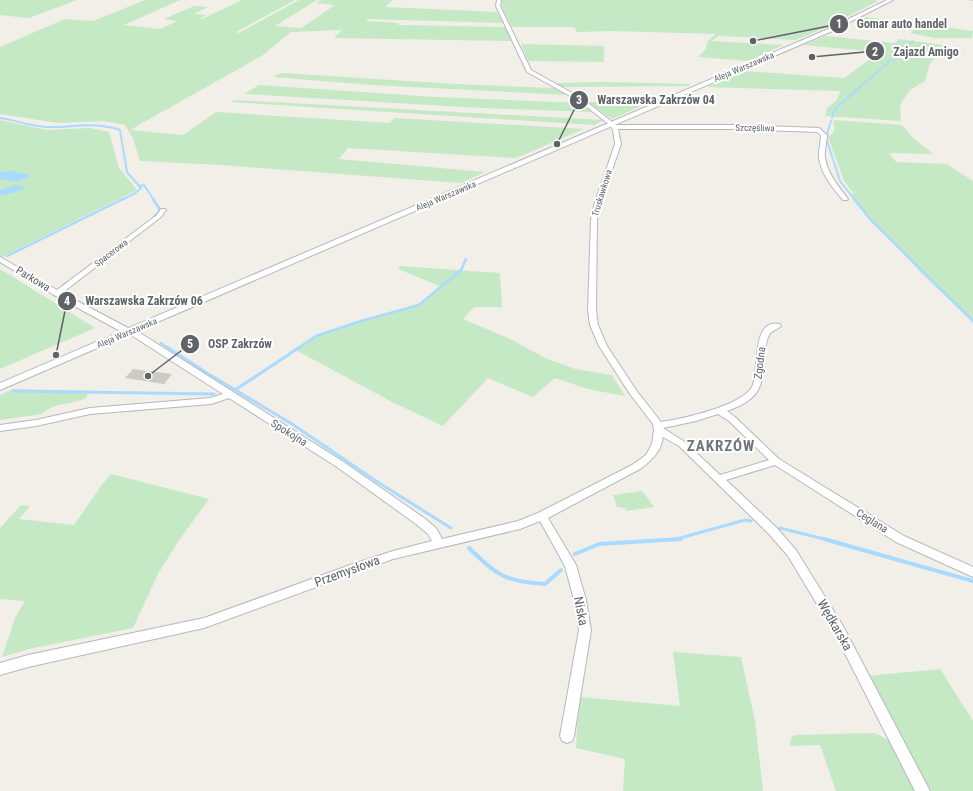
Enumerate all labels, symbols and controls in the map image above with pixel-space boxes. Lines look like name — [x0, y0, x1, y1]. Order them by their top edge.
callout: Gomar auto handel — [829, 12, 955, 36]
text: 1 — [836, 17, 842, 31]
text: Gomar auto handel — [857, 17, 947, 31]
callout: Zajazd Amigo — [865, 39, 967, 63]
text: 2 — [872, 45, 878, 59]
text: Zajazd Amigo — [893, 45, 959, 59]
street label: Aleja Warszawska — [712, 50, 776, 84]
callout: Warszawska Zakrzów 04 — [569, 88, 723, 112]
text: 3 — [576, 93, 582, 107]
text: Warszawska Zakrzów 04 — [597, 93, 715, 107]
street label: Szczęśliwa — [735, 123, 775, 133]
street label: Truskawkowa — [590, 168, 614, 218]
street label: Aleja Warszawska — [414, 179, 478, 213]
street label: Spacerowa — [92, 237, 130, 269]
street label: Parkowa — [14, 264, 52, 294]
callout: Warszawska Zakrzów 06 — [57, 289, 211, 313]
text: 4 — [64, 294, 70, 308]
text: Warszawska Zakrzów 06 — [85, 294, 203, 308]
street label: Aleja Warszawska — [95, 316, 159, 350]
callout: OSP Zakrzów — [180, 332, 280, 356]
text: 5 — [187, 337, 193, 351]
text: OSP Zakrzów — [208, 337, 272, 351]
street label: Zgodna — [752, 346, 768, 380]
street label: Spokojna — [269, 417, 309, 449]
district label: ZAKRZÓW — [687, 437, 755, 455]
street label: Ceglana — [854, 506, 890, 536]
street label: Przemysłowa — [312, 552, 382, 590]
street label: Niska — [571, 595, 591, 627]
street label: Wędkarska — [814, 597, 856, 653]

